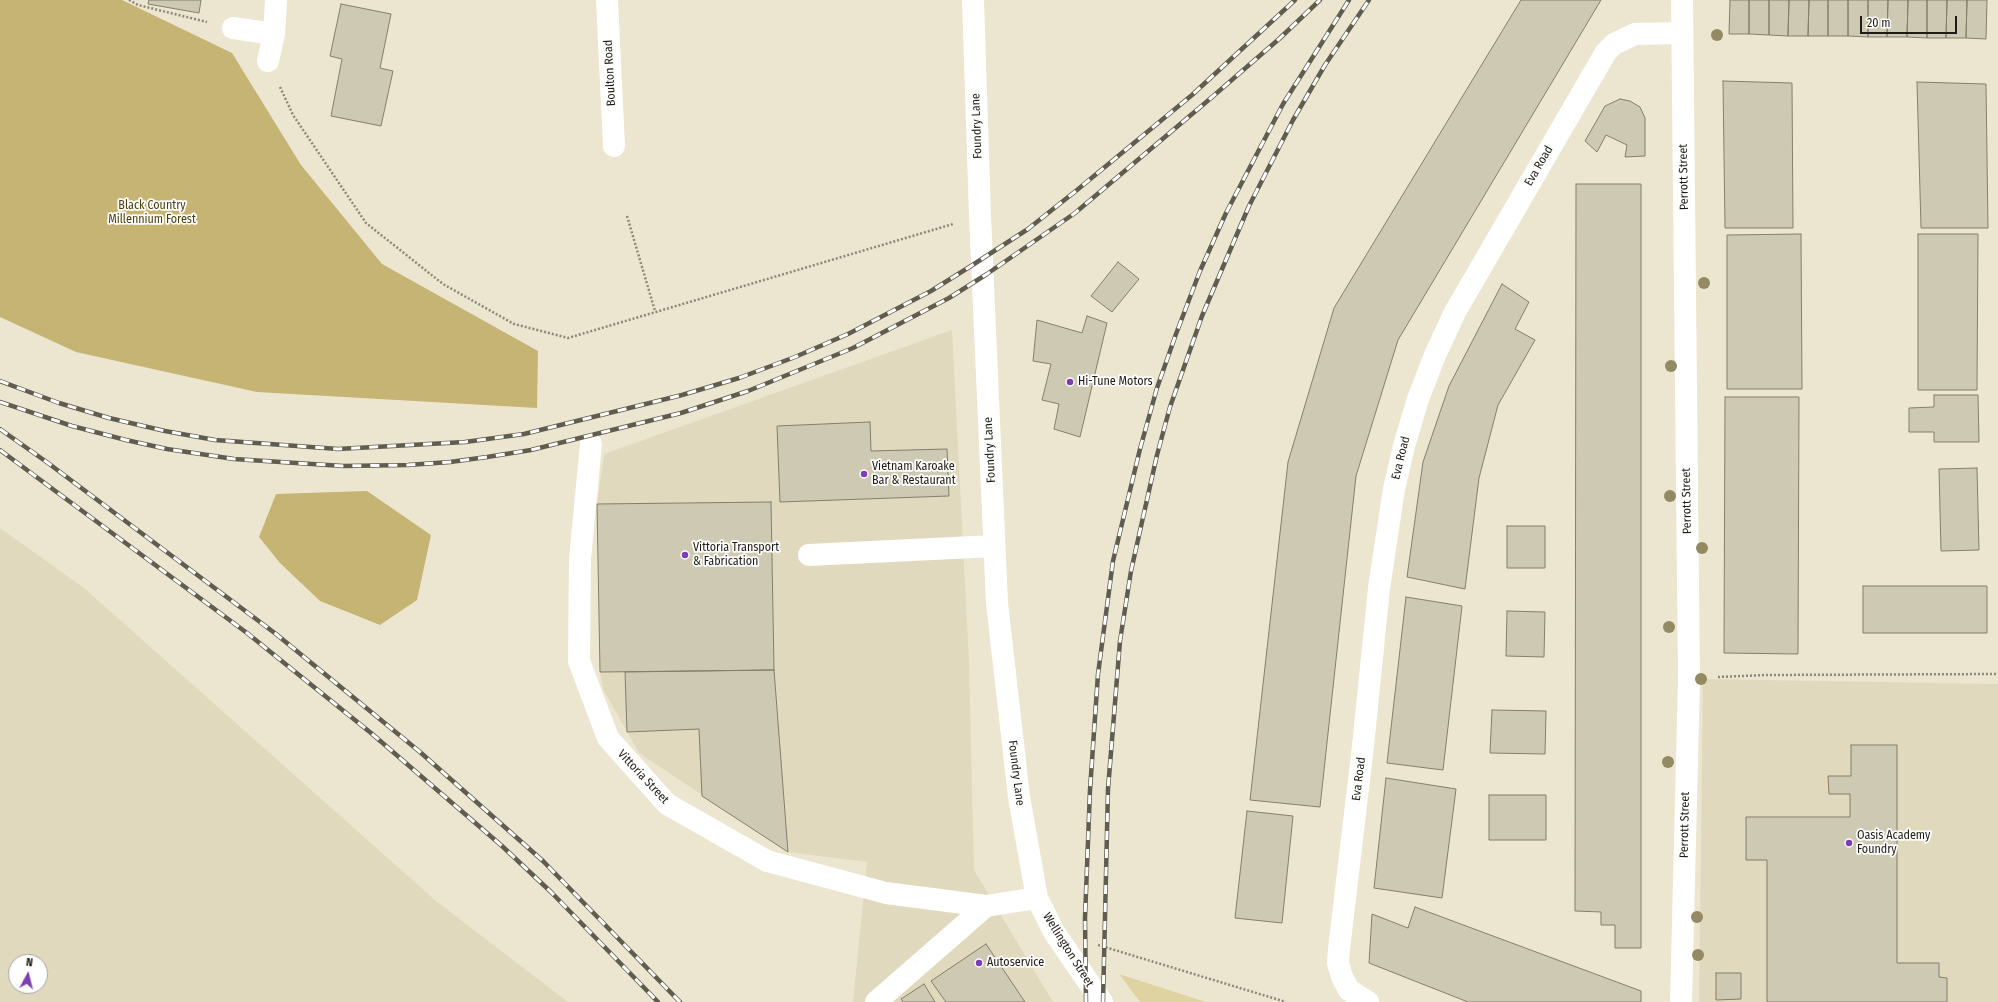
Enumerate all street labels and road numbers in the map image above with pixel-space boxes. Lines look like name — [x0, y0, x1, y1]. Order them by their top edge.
street label: Boulton Road — [601, 39, 619, 107]
street label: Foundry Lane — [969, 93, 985, 159]
street label: Eva Road — [1522, 143, 1556, 189]
street label: Perrott Street — [1676, 144, 1692, 210]
street label: Foundry Lane — [981, 417, 999, 483]
street label: Eva Road — [1389, 435, 1413, 481]
street label: Perrott Street — [1679, 468, 1695, 534]
street label: Foundry Lane — [1005, 739, 1027, 807]
street label: Vittoria Street — [614, 747, 672, 807]
street label: Eva Road — [1349, 756, 1369, 802]
street label: Perrott Street — [1677, 792, 1693, 858]
street label: Wellington Street — [1039, 910, 1097, 990]

